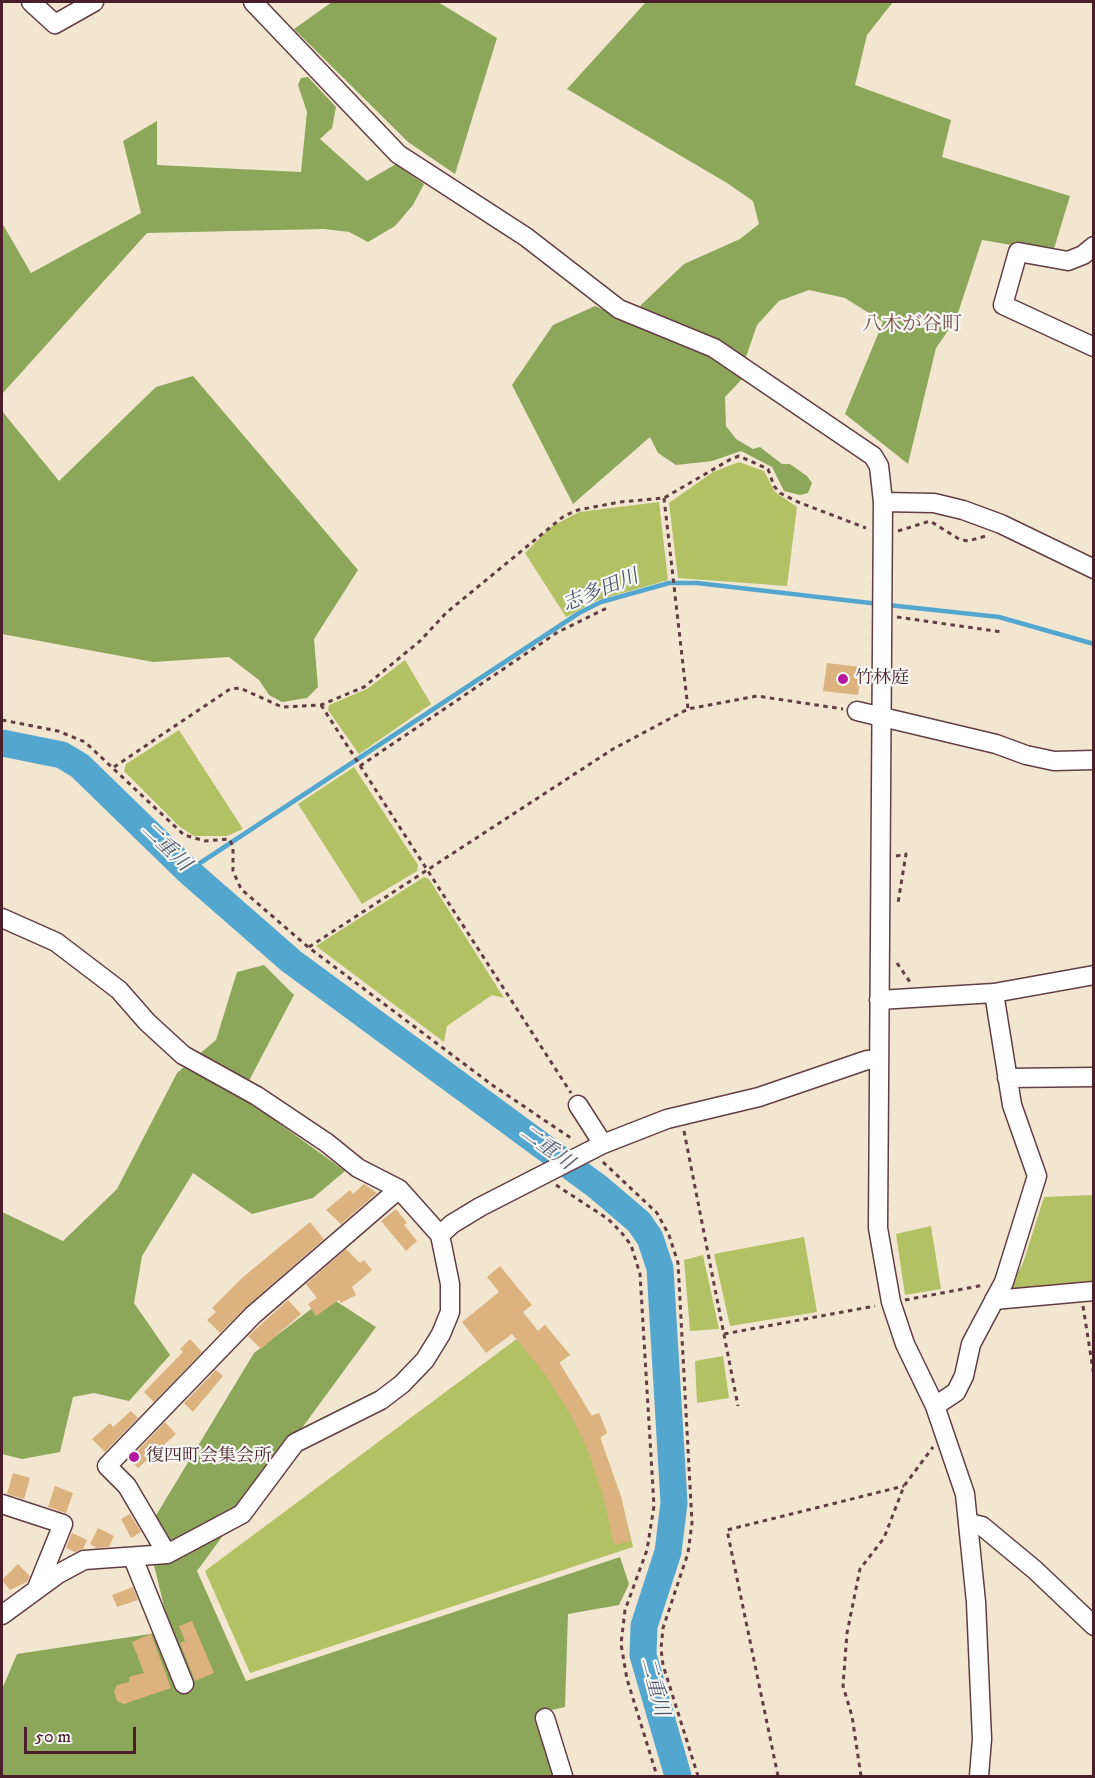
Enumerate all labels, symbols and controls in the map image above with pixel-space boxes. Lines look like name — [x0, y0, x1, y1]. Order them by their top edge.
district label: 八木が谷町 — [862, 314, 962, 338]
water label: 志多田川 — [559, 566, 643, 618]
place label: 竹林庭 — [855, 668, 909, 690]
marker: 竹林庭 — [836, 672, 850, 686]
water label: 二重川 — [135, 819, 195, 877]
water label: 二重川 — [515, 1122, 577, 1176]
place label: 復四町会集会所 — [146, 1446, 272, 1468]
marker: 復四町会集会所 — [127, 1450, 141, 1464]
water label: 二重川 — [634, 1655, 672, 1719]
scale bar — [27, 1715, 140, 1753]
text: 50 m — [35, 1726, 71, 1748]

